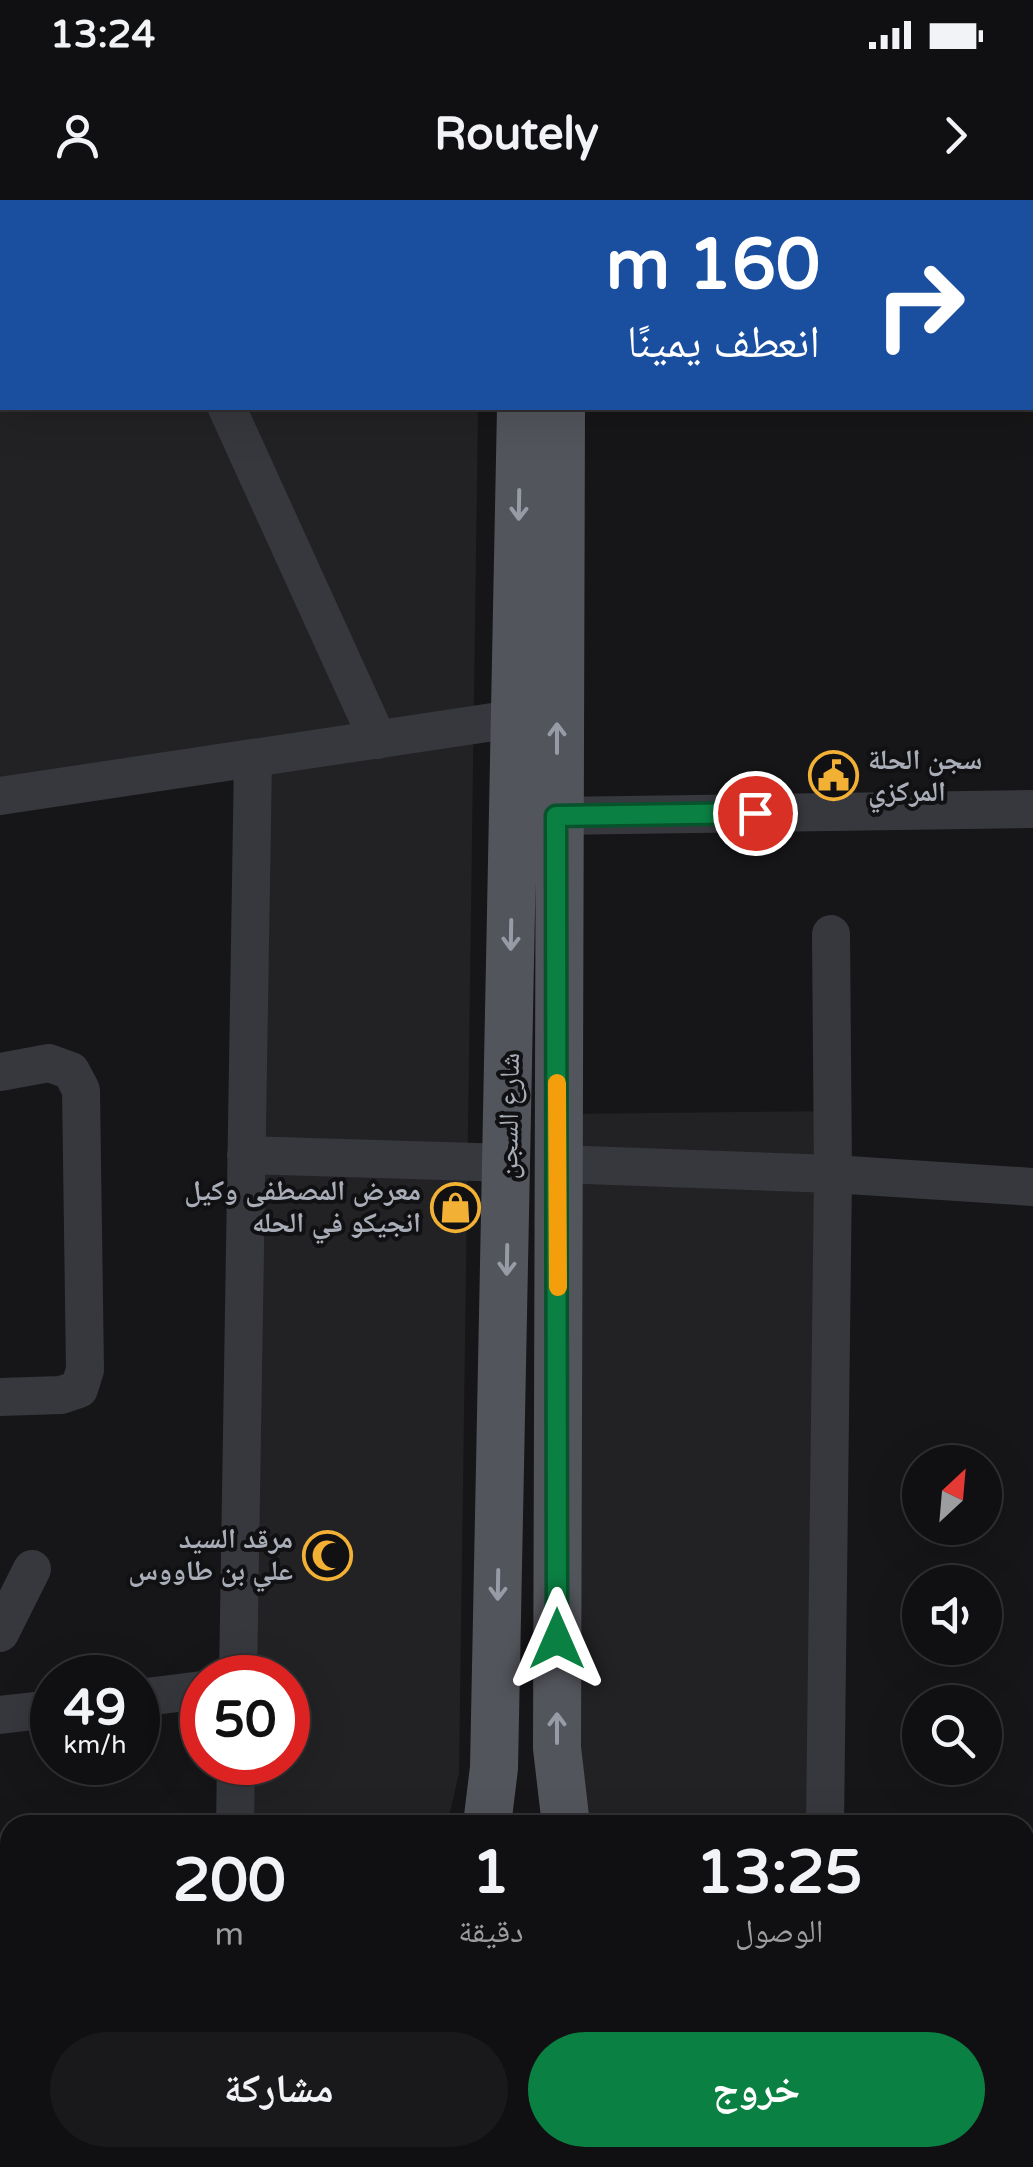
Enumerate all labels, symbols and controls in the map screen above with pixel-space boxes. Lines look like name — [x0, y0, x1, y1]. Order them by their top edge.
text: 13:24 — [50, 12, 155, 58]
icon: person — [50, 108, 105, 163]
text: Routely — [434, 108, 599, 162]
icon: forward — [928, 108, 983, 163]
text: 160 m — [606, 224, 820, 308]
icon: right — [855, 240, 985, 370]
text: انعطف يمينًا — [627, 316, 820, 370]
one-way arrow — [509, 488, 528, 520]
one-way arrow — [548, 723, 566, 756]
place label: سجن الحلة المركزي — [868, 743, 982, 814]
public building icon: سجن الحلة المركزي — [807, 750, 859, 802]
pin — [713, 771, 798, 856]
icon: arrive — [728, 786, 783, 841]
one-way arrow — [502, 918, 521, 950]
street label: شارع السجن — [491, 1052, 527, 1180]
place label: معرض المصطفى وكيل انجيكو في الحله — [184, 1174, 421, 1245]
shop icon: معرض المصطفى وكيل انجيكو في الحله — [430, 1181, 482, 1233]
one-way arrow — [497, 1243, 516, 1275]
north arrow — [902, 1445, 1002, 1545]
map controls — [902, 1445, 1002, 1785]
place label: مرقد السيد علي بن طاووس — [128, 1522, 293, 1593]
mosque icon: مرقد السيد علي بن طاووس — [302, 1529, 354, 1581]
button: sound — [902, 1565, 1002, 1665]
one-way arrow — [489, 1568, 508, 1600]
position arrow — [505, 1587, 609, 1691]
speed limit sign: 50 — [180, 1655, 310, 1785]
text: 49 — [64, 1678, 126, 1738]
button: search — [902, 1685, 1002, 1785]
one-way arrow — [548, 1713, 566, 1746]
text: km/h — [64, 1730, 126, 1760]
text: 1 — [472, 1837, 510, 1909]
text: 13:25 — [696, 1837, 862, 1909]
text: 200 — [173, 1845, 286, 1917]
text: دقيقة — [458, 1913, 523, 1951]
text: الوصول — [735, 1913, 823, 1951]
text: m — [214, 1916, 244, 1954]
button: مشاركة — [50, 2032, 508, 2147]
button: خروج — [528, 2032, 985, 2147]

